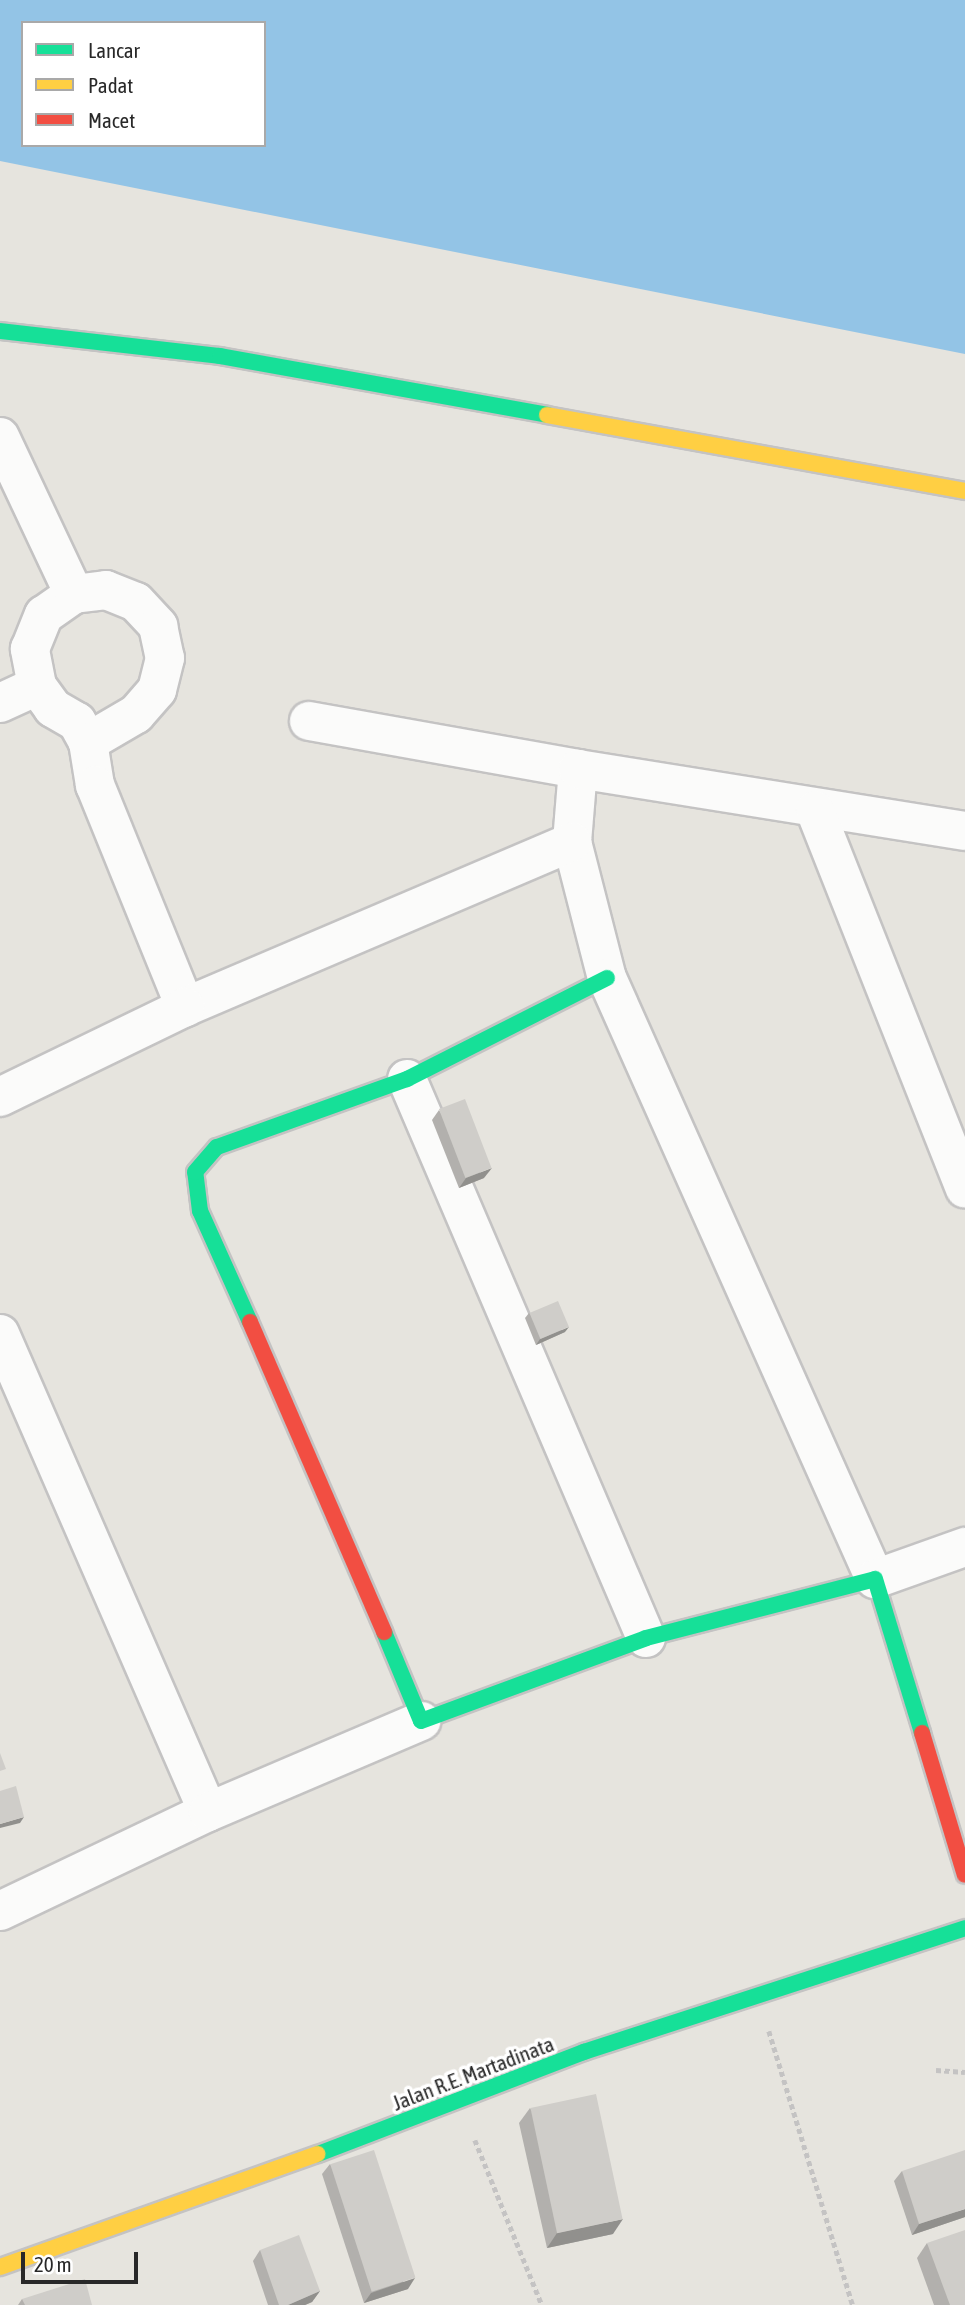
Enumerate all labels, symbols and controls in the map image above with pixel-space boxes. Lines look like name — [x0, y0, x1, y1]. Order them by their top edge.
legend — [21, 21, 266, 147]
text: Lancar — [88, 38, 140, 62]
text: Padat — [88, 73, 133, 97]
text: Macet — [88, 108, 135, 132]
street label: Jalan R.E. Martadinata — [389, 2031, 557, 2115]
scale bar — [24, 2238, 142, 2282]
text: 20 m — [34, 2252, 72, 2276]

